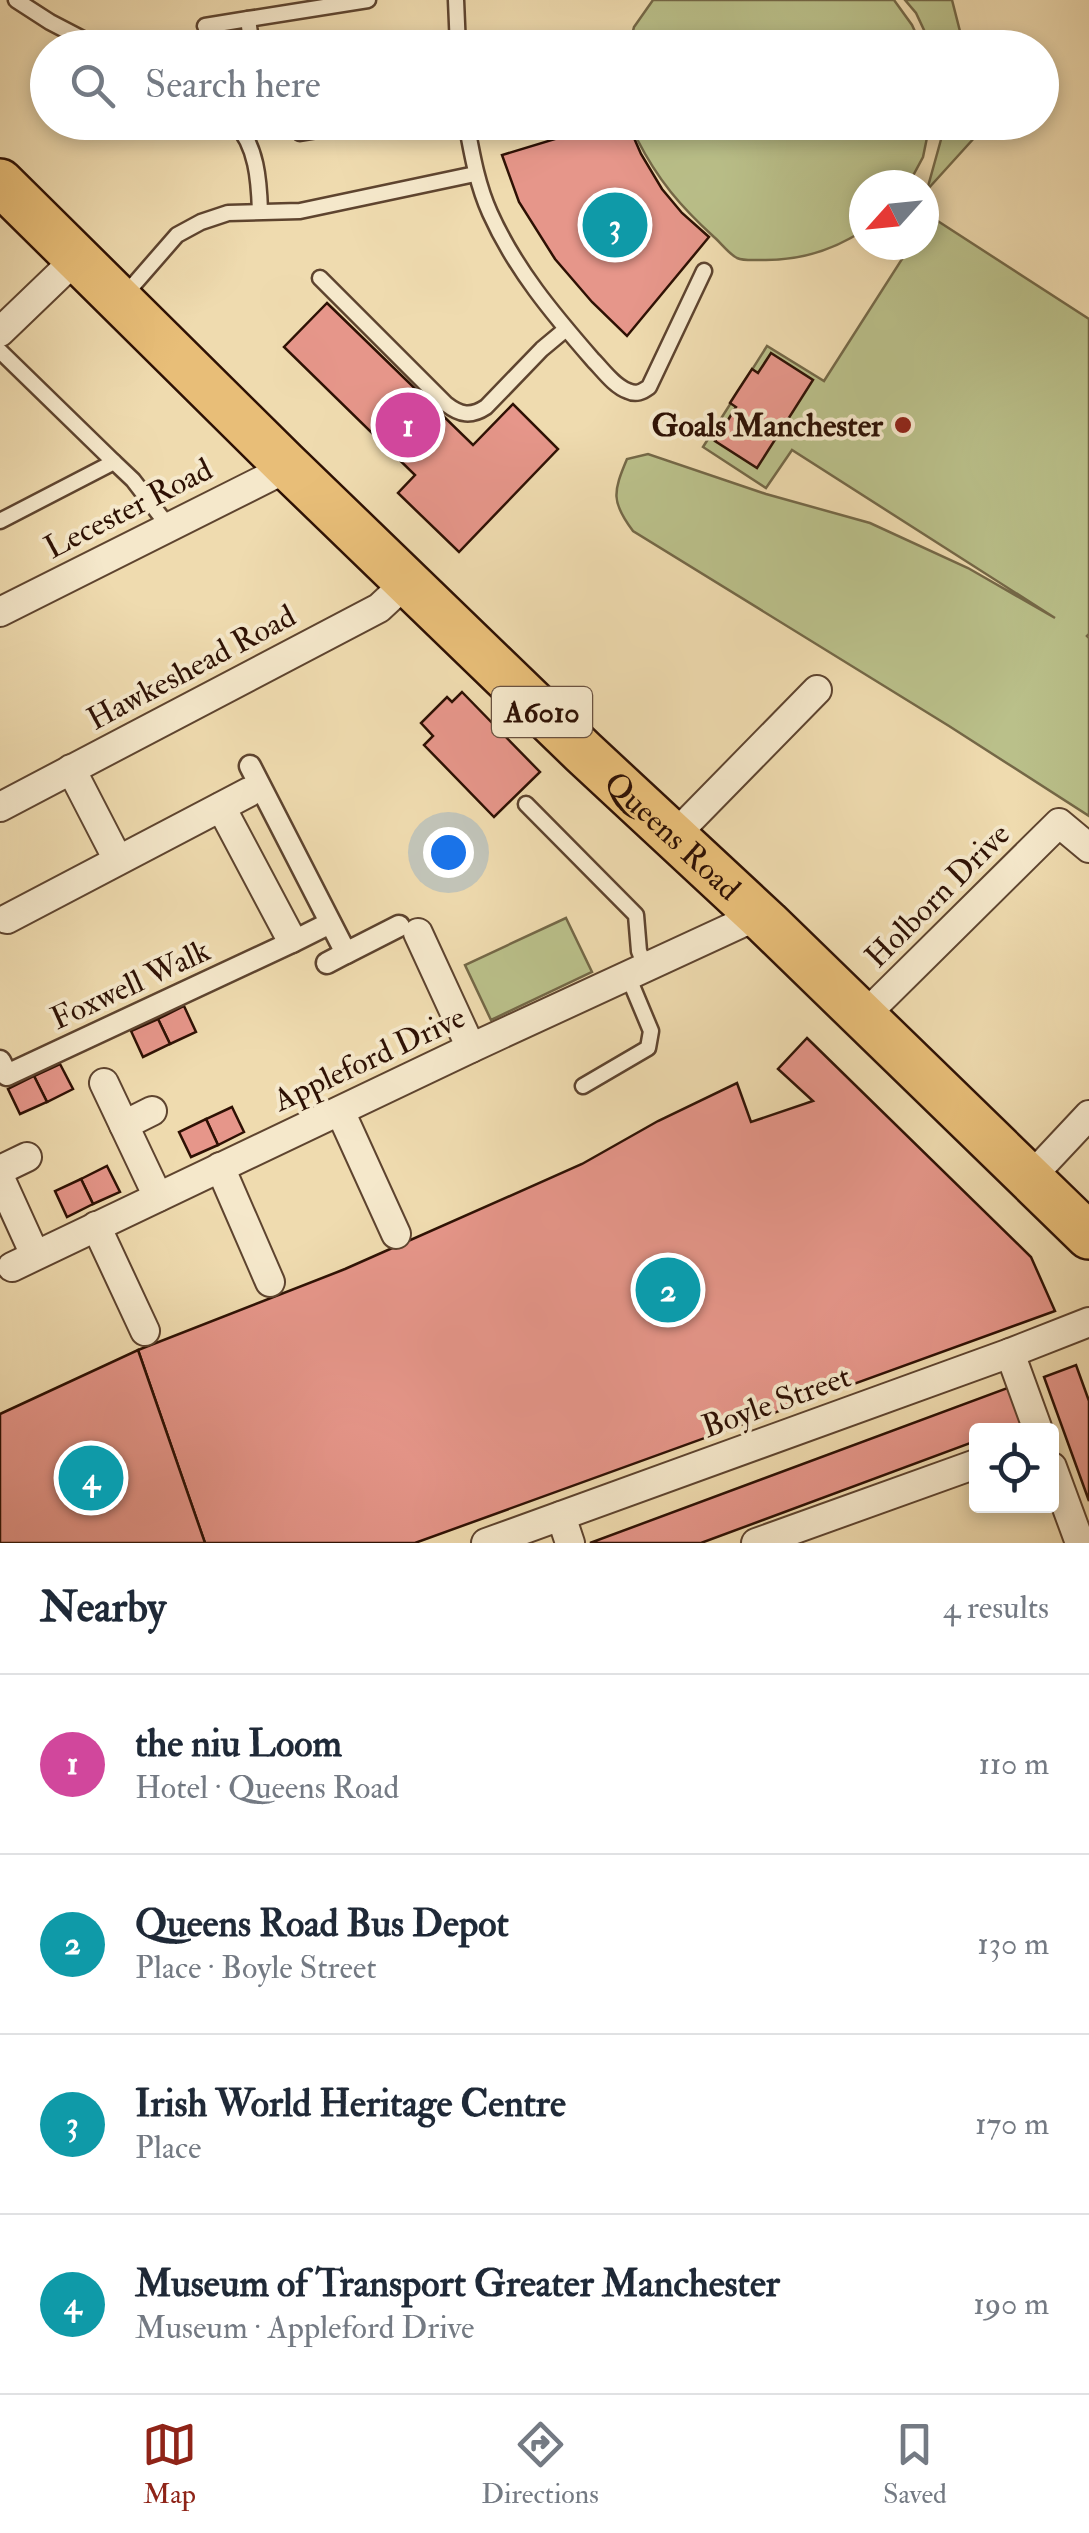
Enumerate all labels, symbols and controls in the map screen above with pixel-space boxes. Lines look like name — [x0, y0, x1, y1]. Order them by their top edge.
search box — [30, 30, 1059, 140]
icon: search — [65, 58, 120, 113]
text: Search here — [145, 61, 321, 109]
north arrow — [849, 170, 939, 260]
pin: 3 — [582, 188, 648, 262]
pin: 1 — [376, 388, 440, 462]
place label: Goals Manchester — [652, 406, 884, 446]
marker: Goals Manchester — [892, 414, 914, 436]
street label: Lecester Road — [38, 449, 219, 568]
street label: Hawkeshead Road — [80, 596, 303, 740]
road number: A6010 — [492, 687, 592, 737]
street label: Queens Road — [596, 763, 749, 909]
street label: Holborn Drive — [857, 815, 1019, 977]
your location — [423, 827, 474, 878]
street label: Foxwell Walk — [44, 931, 216, 1039]
street label: Appleford Drive — [266, 997, 472, 1121]
pin: 2 — [636, 1252, 700, 1328]
street label: Boyle Street — [696, 1357, 856, 1447]
map controls — [969, 1423, 1059, 1513]
button: locate — [969, 1423, 1059, 1513]
pin: 4 — [58, 1440, 124, 1516]
text: Nearby — [40, 1582, 166, 1634]
text: 4 results — [943, 1588, 1049, 1628]
text: the niu Loom — [135, 1720, 342, 1768]
text: 1 — [67, 1744, 78, 1784]
text: 110 m — [978, 1744, 1049, 1784]
text: Hotel · Queens Road — [135, 1768, 399, 1808]
text: Queens Road Bus Depot — [135, 1900, 509, 1948]
text: 2 — [64, 1924, 81, 1964]
text: 130 m — [977, 1924, 1049, 1964]
text: Place · Boyle Street — [135, 1948, 377, 1988]
text: Irish World Heritage Centre — [135, 2080, 566, 2128]
text: 3 — [66, 2104, 79, 2144]
text: 170 m — [975, 2104, 1049, 2144]
text: Place — [135, 2128, 201, 2168]
text: Museum of Transport Greater Manchester — [135, 2260, 780, 2308]
text: 4 — [64, 2284, 81, 2324]
text: 190 m — [973, 2284, 1049, 2324]
text: Museum · Appleford Drive — [135, 2308, 474, 2348]
tab: Map — [142, 2417, 197, 2512]
tab: Directions — [481, 2417, 599, 2512]
tab: Saved — [883, 2417, 947, 2512]

